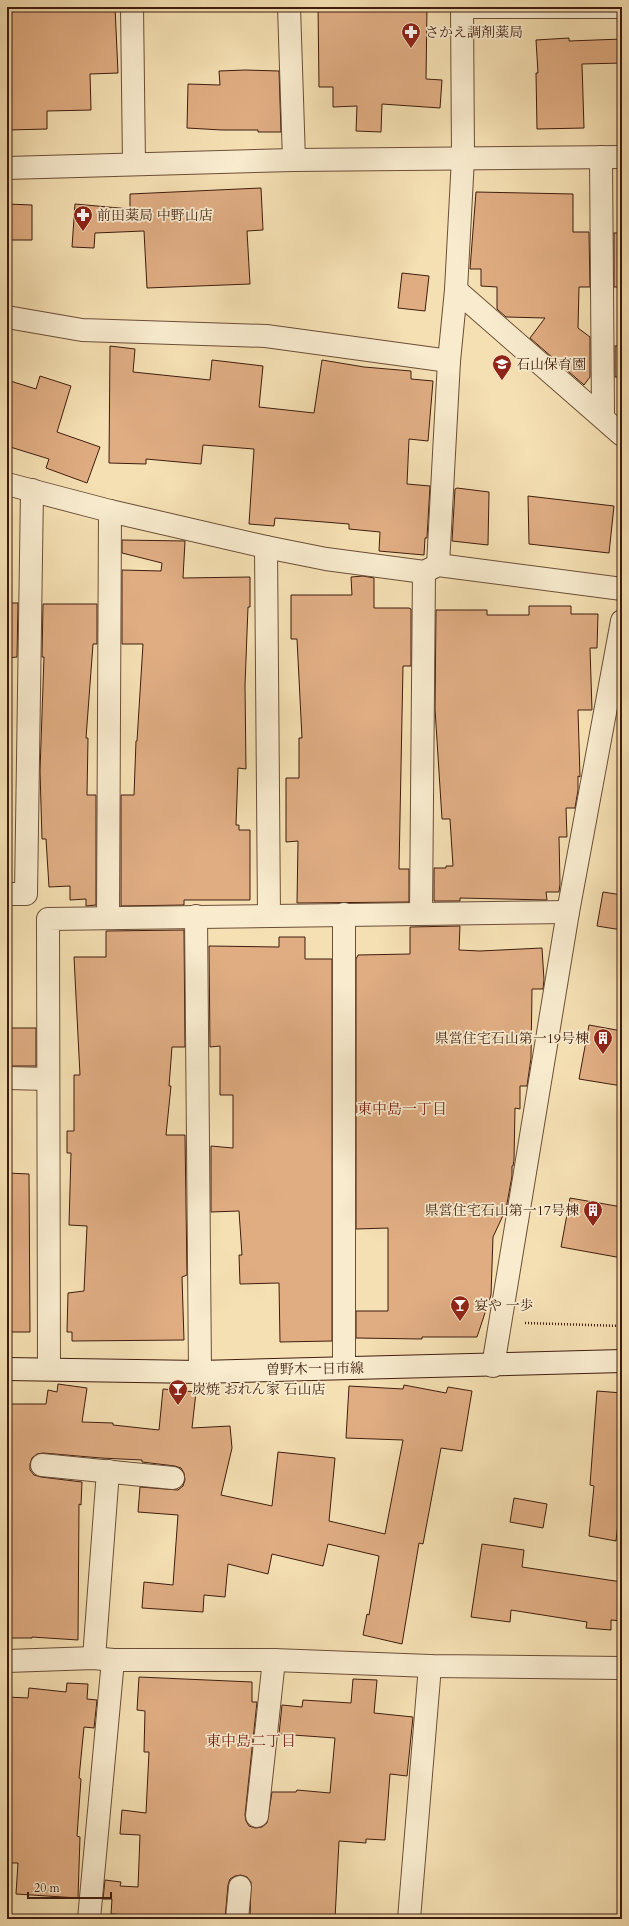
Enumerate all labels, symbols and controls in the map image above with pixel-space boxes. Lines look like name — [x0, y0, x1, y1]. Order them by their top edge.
pharmacy icon: さかえ調剤薬局 — [400, 21, 422, 49]
place label: さかえ調剤薬局 — [425, 23, 523, 42]
pharmacy icon: 前田薬局 中野山店 — [72, 204, 94, 232]
place label: 前田薬局 中野山店 — [97, 206, 213, 225]
school or university icon: 石山保育園 — [491, 353, 513, 381]
place label: 石山保育園 — [516, 355, 586, 374]
building icon: 県営住宅石山第一19号棟 — [592, 1027, 614, 1055]
place label: 県営住宅石山第一19号棟 — [435, 1029, 589, 1048]
district label: 東中島一丁目 — [357, 1099, 447, 1119]
building icon: 県営住宅石山第一17号棟 — [582, 1199, 604, 1227]
place label: 県営住宅石山第一17号棟 — [425, 1201, 579, 1220]
bar icon: 宴や 一歩 — [449, 1294, 471, 1322]
place label: 宴や 一歩 — [474, 1296, 534, 1315]
street label: 曽野木一日市線 — [266, 1359, 364, 1379]
bar icon: 炭焼 おれん家 石山店 — [167, 1378, 189, 1406]
place label: 炭焼 おれん家 石山店 — [192, 1380, 326, 1399]
district label: 東中島二丁目 — [206, 1731, 296, 1751]
scale bar — [28, 1874, 111, 1900]
text: 20 m — [34, 1880, 61, 1896]

